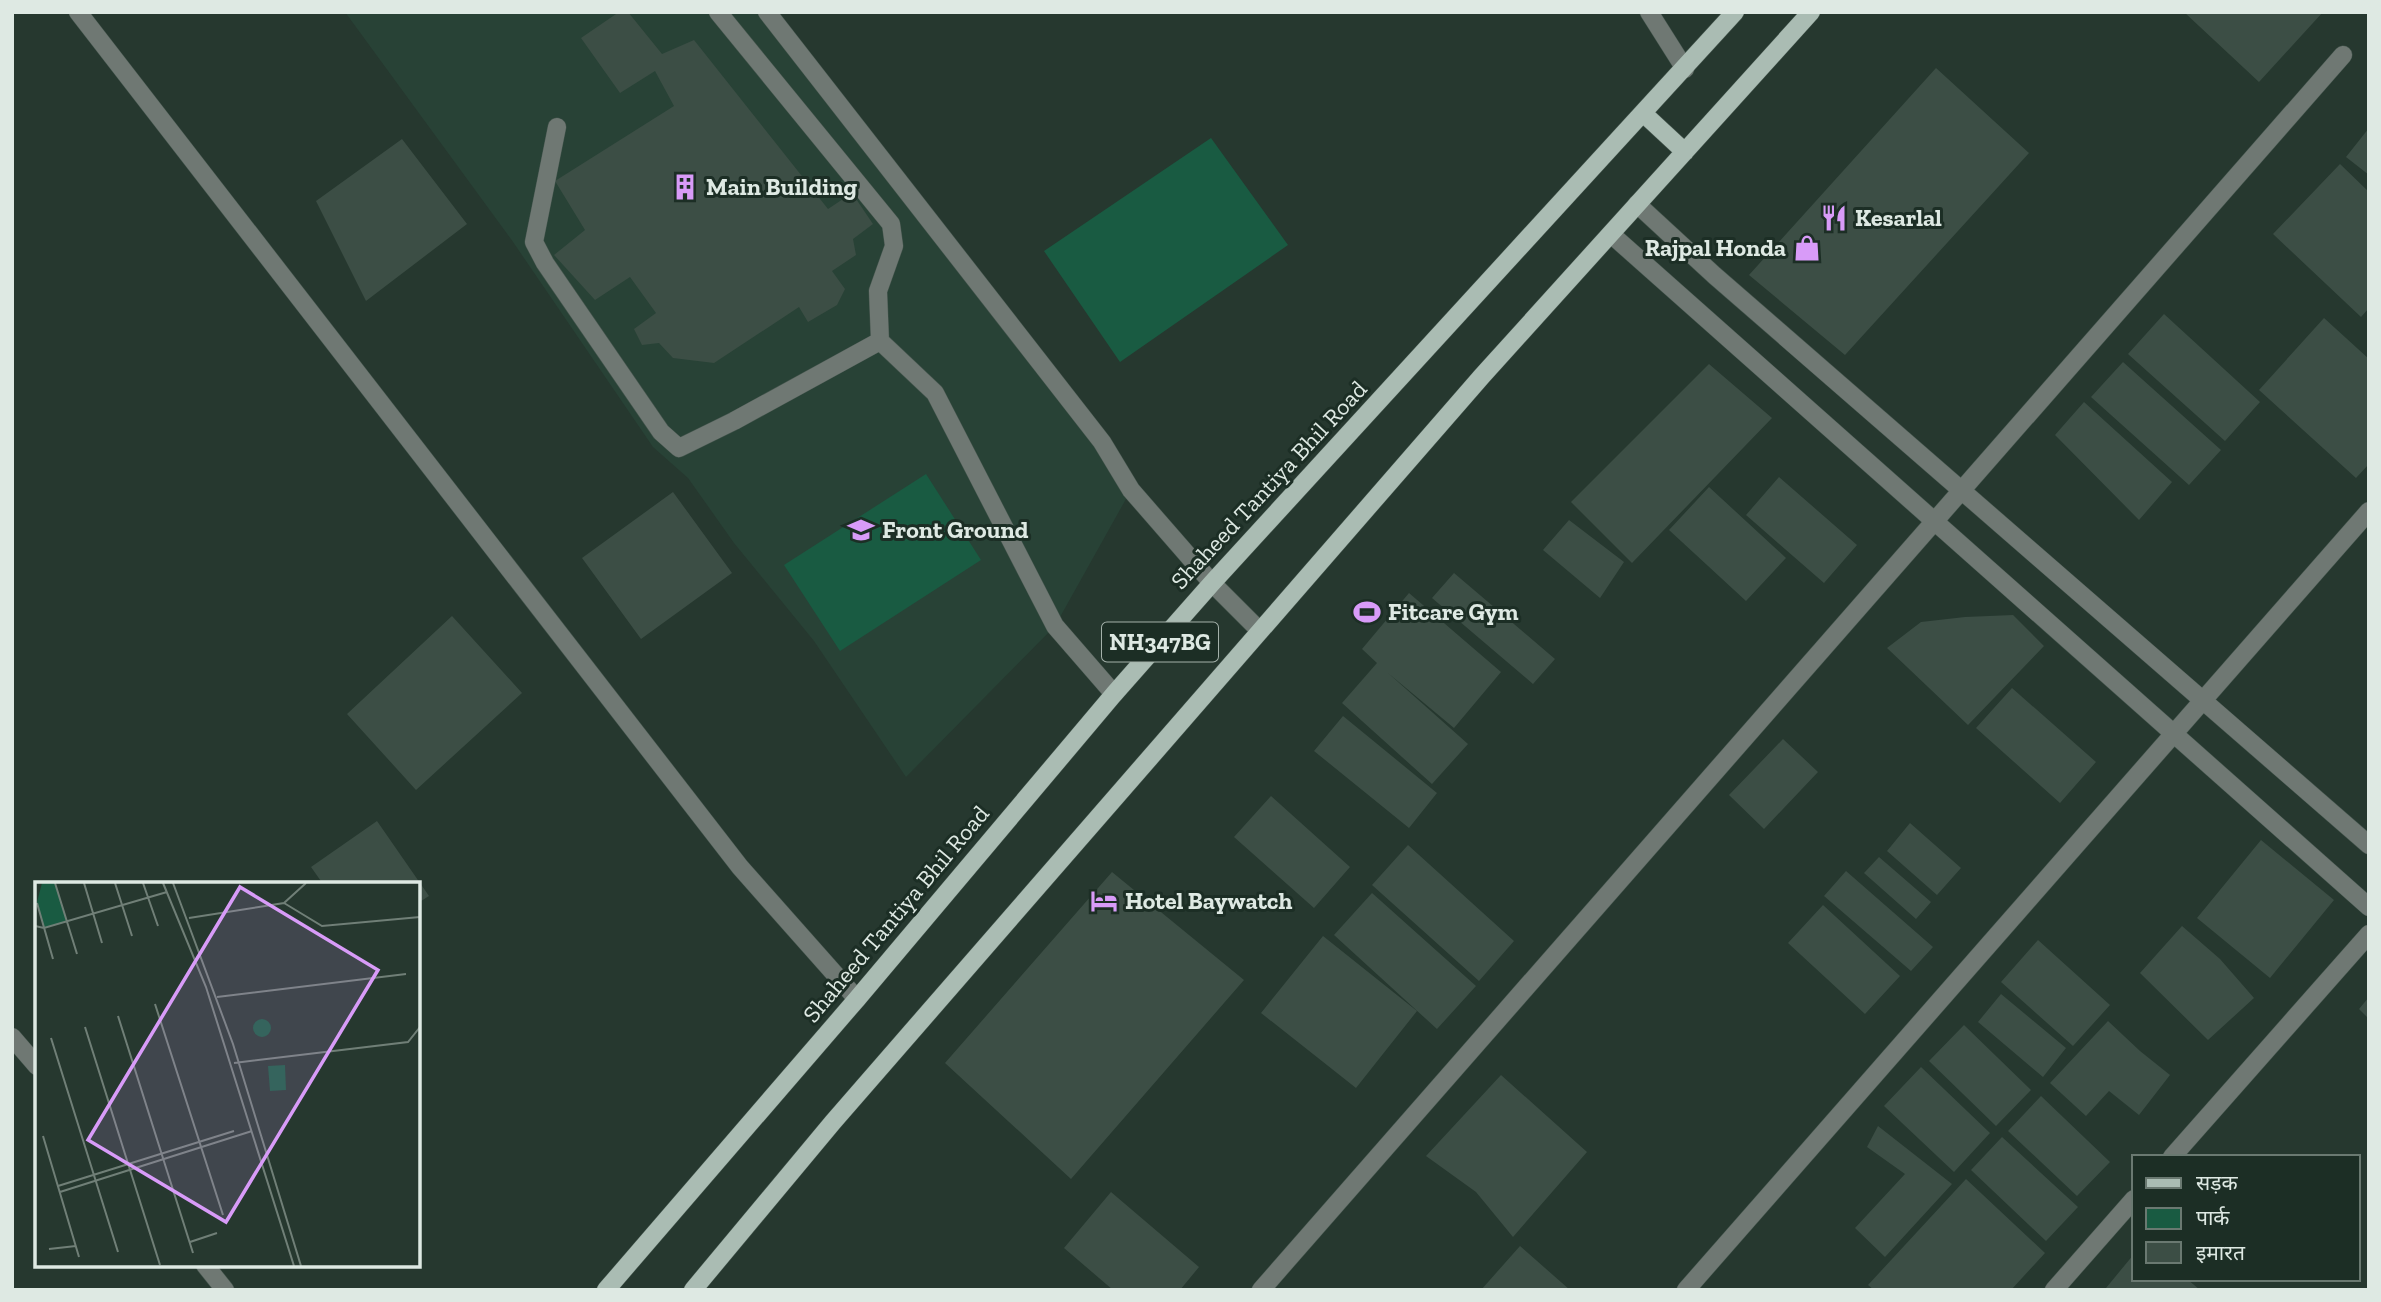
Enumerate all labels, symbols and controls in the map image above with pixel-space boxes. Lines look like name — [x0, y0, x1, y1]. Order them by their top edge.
building icon: Main Building — [670, 172, 700, 202]
place label: Main Building — [706, 172, 858, 201]
restaurant icon: Kesarlal — [1819, 203, 1849, 233]
place label: Kesarlal — [1855, 203, 1942, 232]
place label: Rajpal Honda — [1645, 233, 1786, 262]
shop icon: Rajpal Honda — [1792, 233, 1822, 263]
street label: Shaheed Tantiya Bhil Road — [1165, 375, 1373, 595]
school or university icon: Front Ground — [846, 515, 876, 545]
place label: Front Ground — [882, 515, 1029, 544]
sports icon: Fitcare Gym — [1352, 597, 1382, 627]
place label: Fitcare Gym — [1388, 597, 1519, 626]
road number: NH347BG — [1102, 622, 1218, 662]
street label: Shaheed Tantiya Bhil Road — [796, 799, 995, 1028]
inset map — [35, 882, 420, 1267]
hotel icon: Hotel Baywatch — [1089, 886, 1119, 916]
place label: Hotel Baywatch — [1125, 886, 1292, 915]
legend — [2132, 1155, 2360, 1281]
text: सड़क — [2196, 1170, 2238, 1195]
text: पार्क — [2196, 1205, 2230, 1230]
text: इमारत — [2196, 1240, 2246, 1265]

